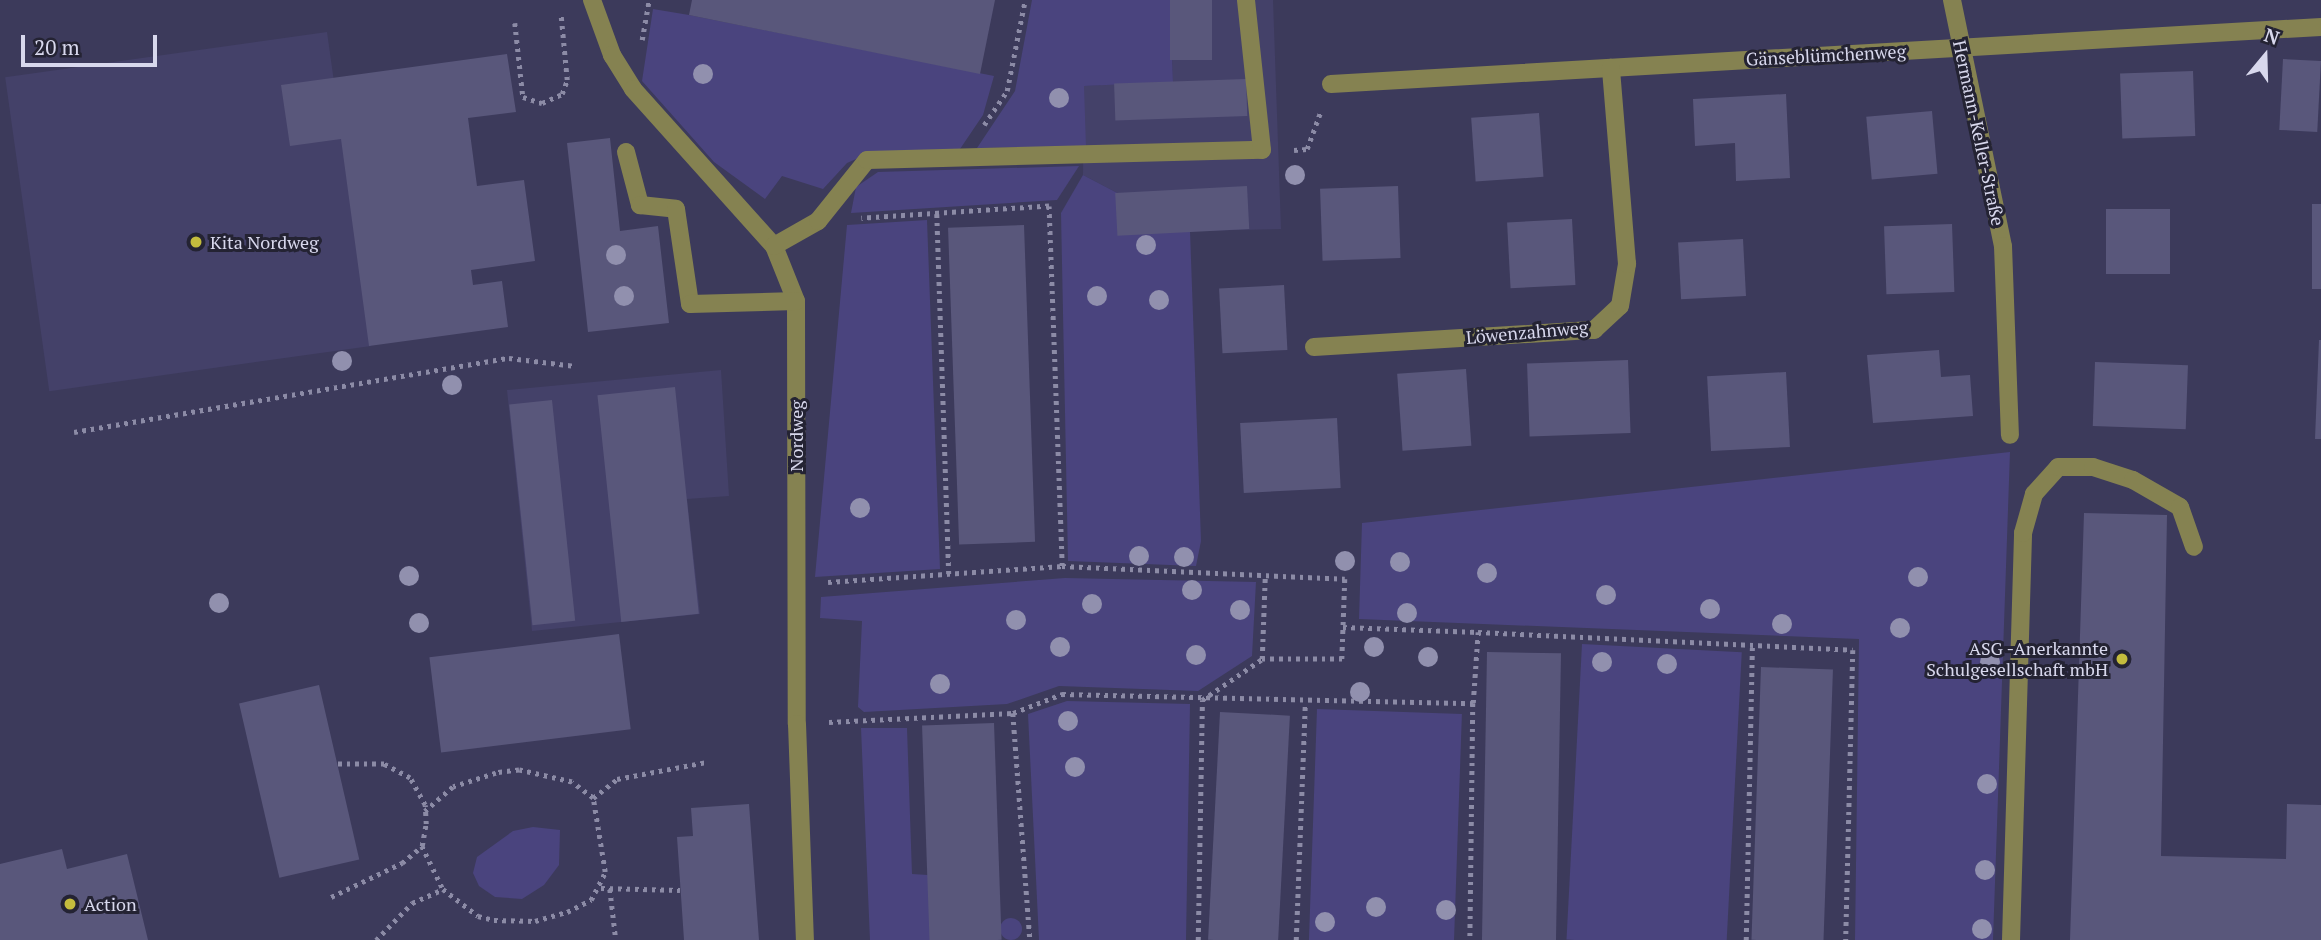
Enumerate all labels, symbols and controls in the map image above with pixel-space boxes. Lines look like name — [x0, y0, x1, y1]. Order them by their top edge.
scale bar — [24, 21, 161, 65]
north arrow — [2230, 21, 2300, 91]
text: N — [2261, 22, 2283, 50]
text: 20 m — [34, 33, 80, 61]
street label: Hermann-Keller-Straße — [1949, 38, 2009, 228]
street label: Gänseblümchenweg — [1745, 40, 1907, 70]
place label: Kita Nordweg — [210, 231, 319, 253]
marker: Kita Nordweg — [188, 234, 204, 250]
street label: Löwenzahnweg — [1465, 316, 1589, 348]
street label: Nordweg — [785, 400, 807, 472]
place label: ASG -Anerkannte Schulgesellschaft mbH — [1926, 638, 2108, 680]
marker: ASG -Anerkannte Schulgesellschaft mbH — [2114, 651, 2130, 667]
place label: Action — [84, 893, 137, 915]
marker: Action — [62, 896, 78, 912]

